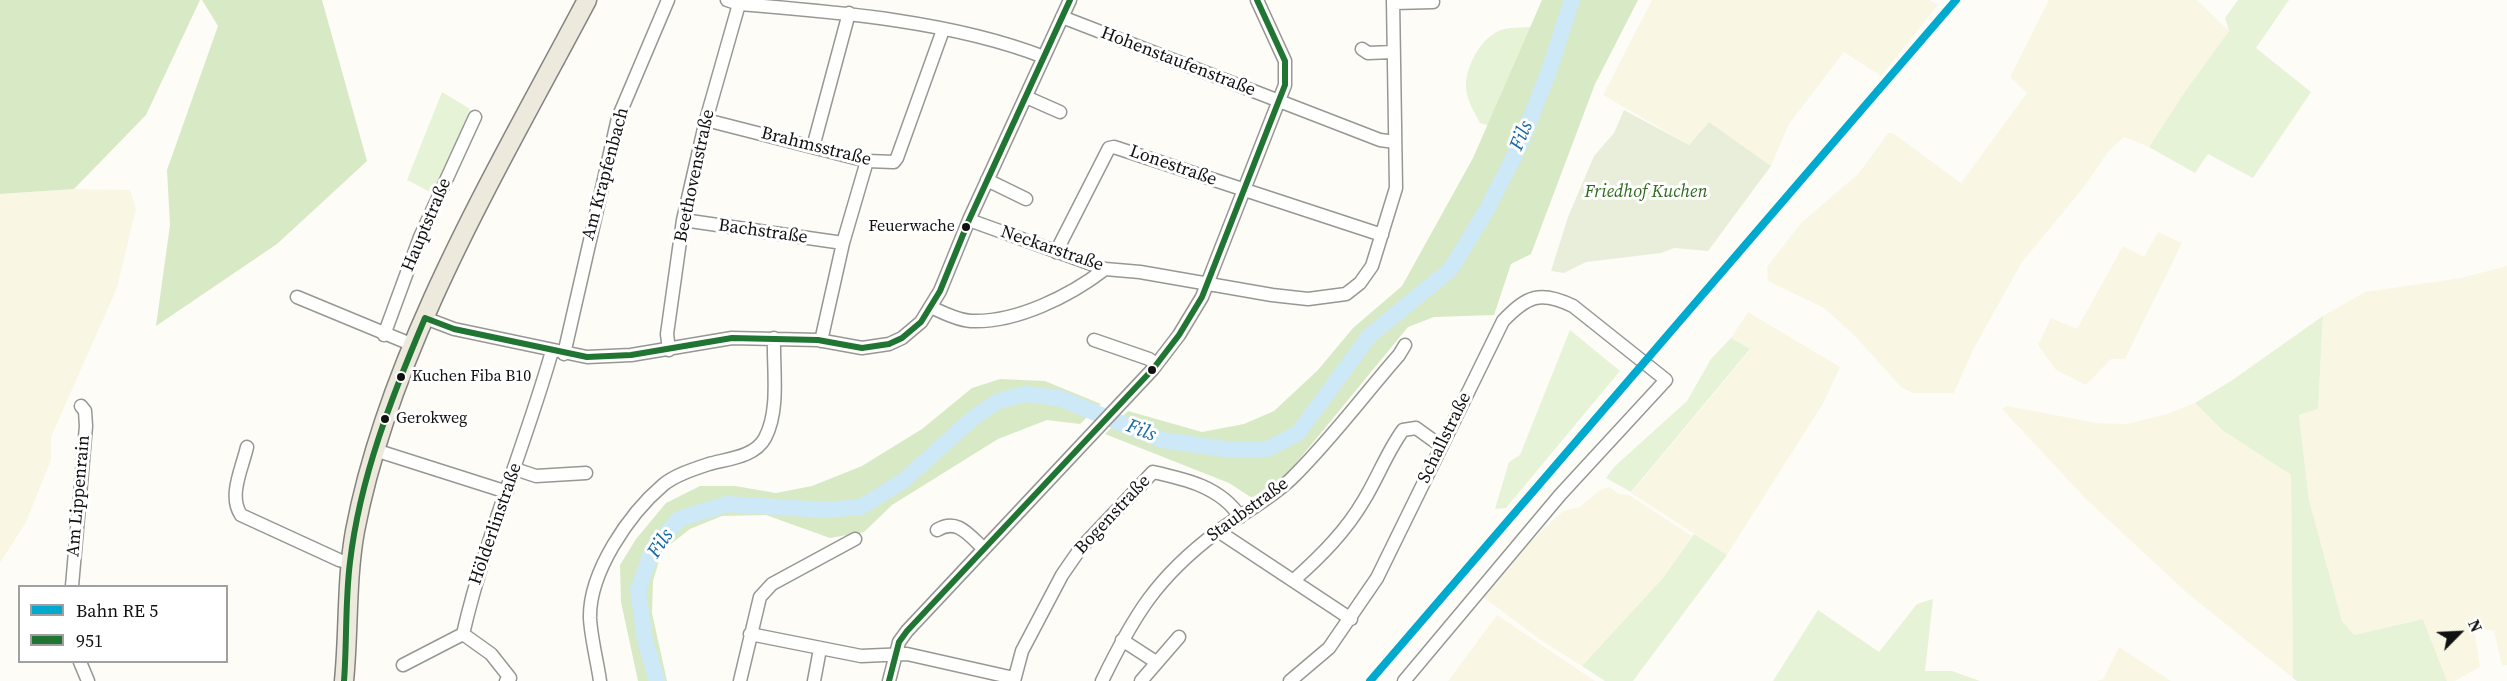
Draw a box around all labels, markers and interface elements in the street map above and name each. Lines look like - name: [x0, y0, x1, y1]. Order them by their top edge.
- street label: Hohenstaufenstraße: [1098, 23, 1258, 101]
- street label: Am Krapfenbach: [578, 105, 634, 243]
- street label: Beethovenstraße: [670, 108, 720, 244]
- water label: Fils: [1505, 118, 1539, 154]
- street label: Brahmsstraße: [759, 123, 873, 171]
- street label: Lonestraße: [1127, 141, 1219, 191]
- street label: Hauptstraße: [398, 175, 456, 275]
- park label: Friedhof Kuchen: [1584, 181, 1708, 203]
- street label: Bachstraße: [717, 215, 809, 249]
- place label: Feuerwache: [868, 217, 955, 237]
- marker: Feuerwache: [960, 221, 972, 233]
- street label: Neckarstraße: [998, 221, 1106, 277]
- unlabelled marker: [1146, 364, 1158, 376]
- place label: Kuchen Fiba B10: [412, 367, 531, 387]
- marker: Kuchen Fiba B10: [395, 371, 407, 383]
- street label: Schallstraße: [1414, 389, 1476, 487]
- place label: Gerokweg: [396, 409, 467, 429]
- marker: Gerokweg: [379, 413, 391, 425]
- water label: Fils: [1123, 414, 1159, 448]
- street label: Am Lippenrain: [63, 434, 95, 558]
- street label: Hölderlinstraße: [465, 460, 527, 588]
- street label: Bogenstraße: [1071, 471, 1155, 559]
- street label: Staubstraße: [1203, 473, 1293, 547]
- water label: Fils: [643, 525, 679, 563]
- legend: [18, 585, 228, 663]
- text: Bahn RE 5: [76, 598, 158, 623]
- north arrow: [2429, 603, 2489, 663]
- text: N: [2463, 616, 2488, 635]
- text: 951: [76, 628, 103, 653]

